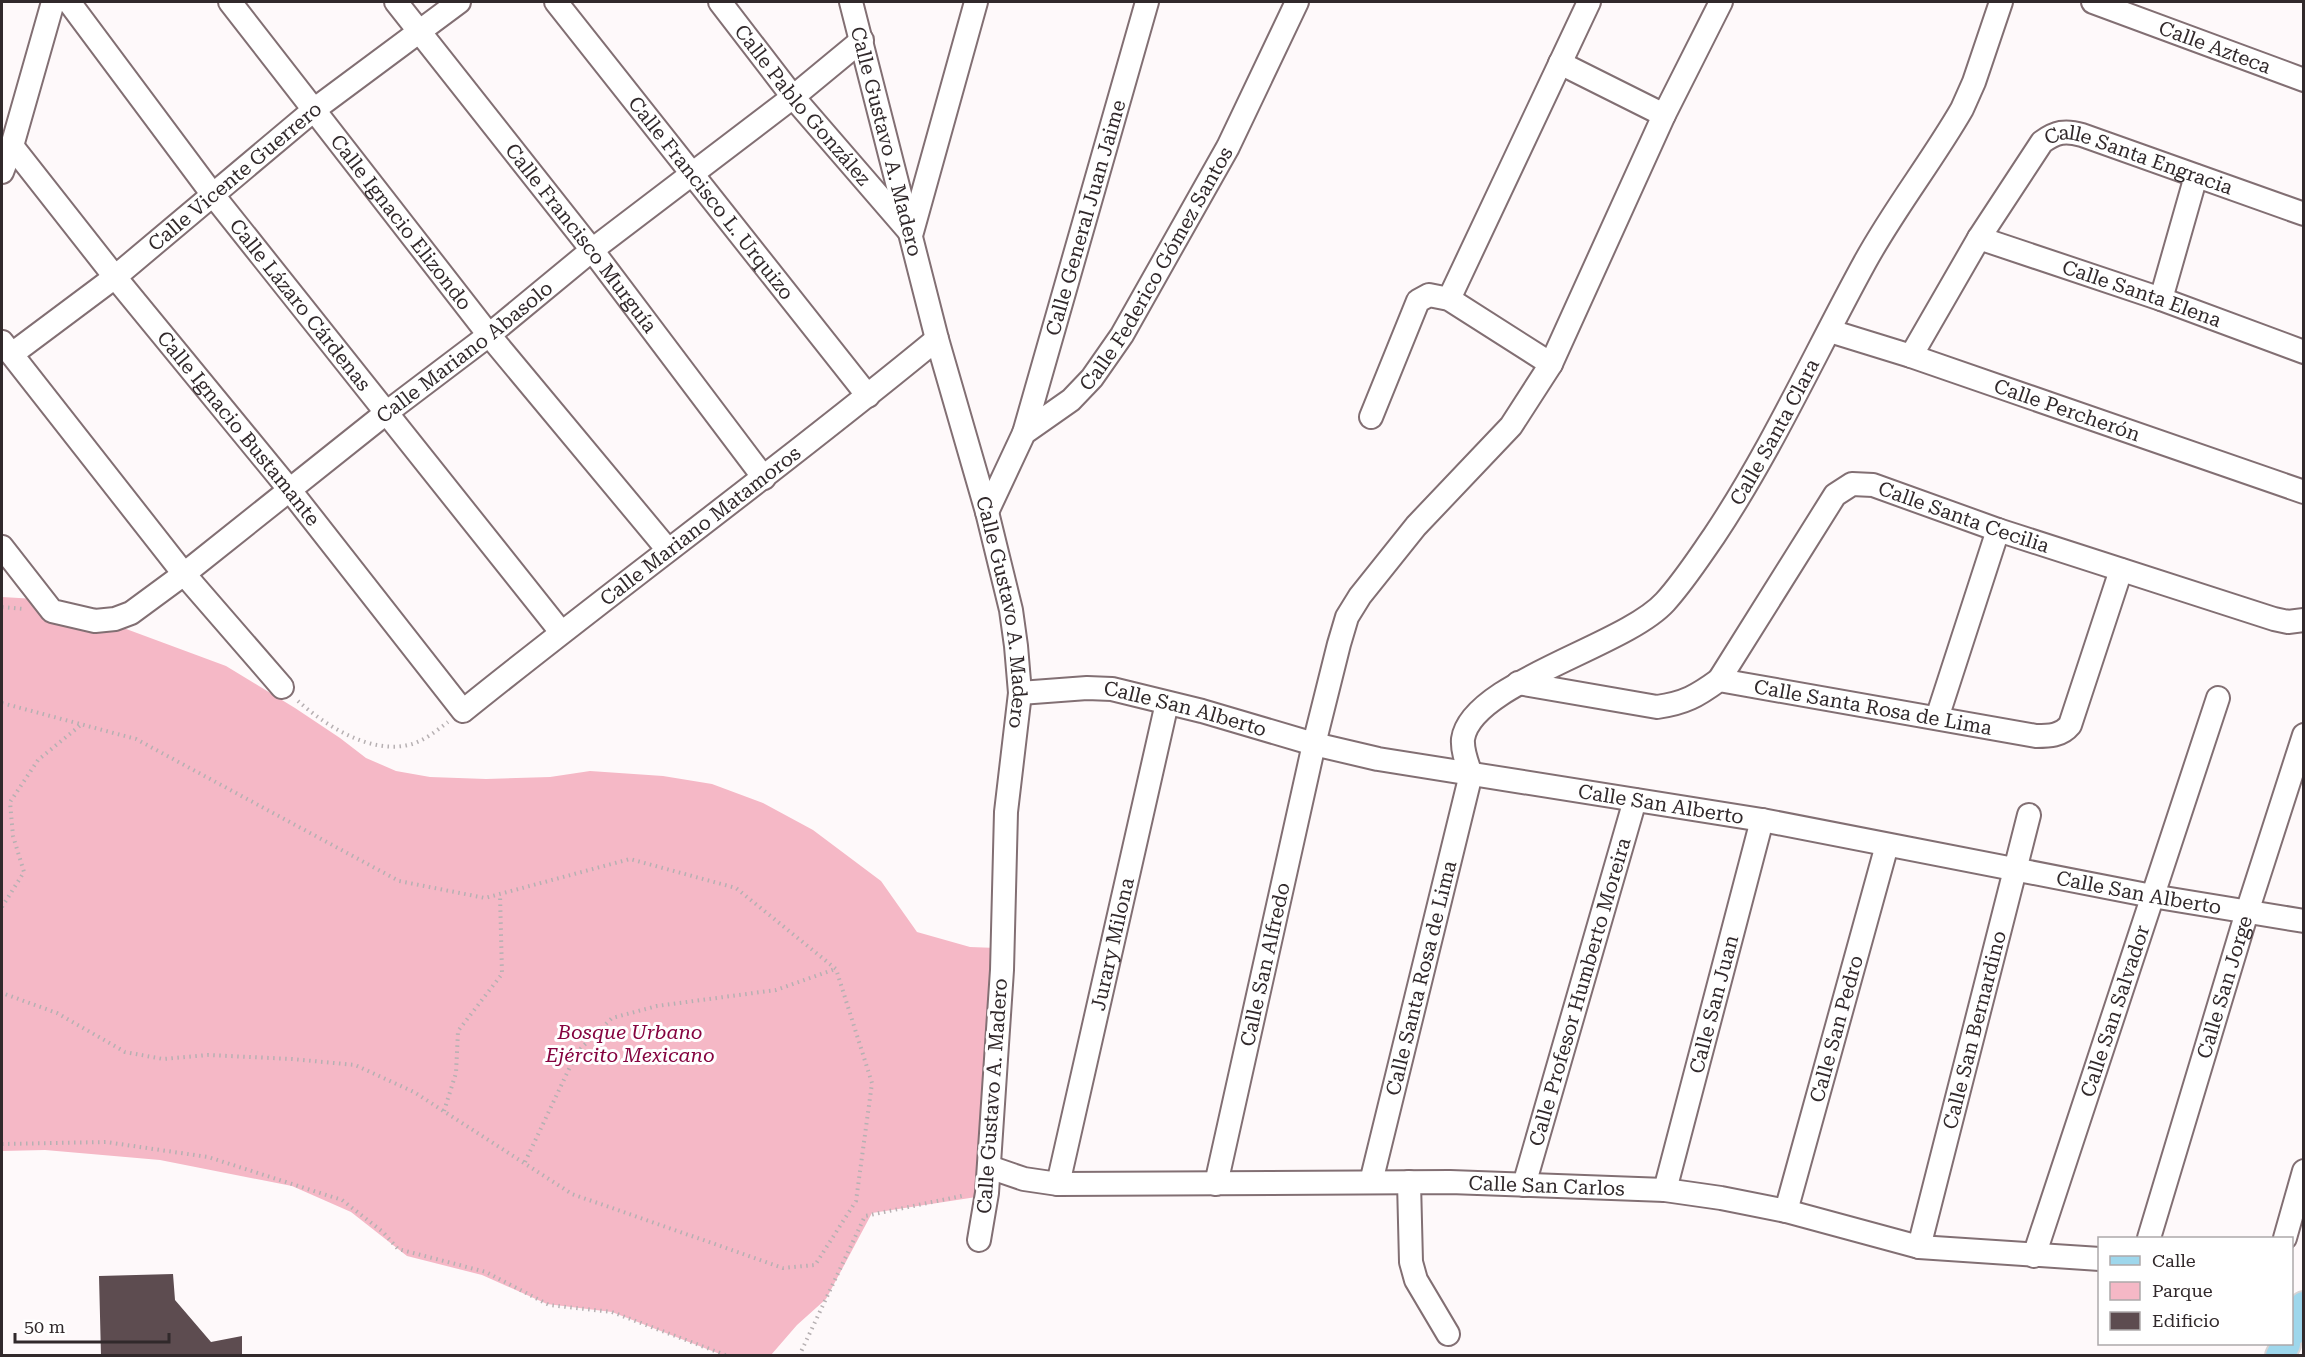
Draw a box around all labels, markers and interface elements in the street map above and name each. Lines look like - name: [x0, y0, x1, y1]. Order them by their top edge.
- street label: Calle Azteca: [2156, 15, 2274, 79]
- street label: Calle Pablo González: [730, 20, 876, 190]
- street label: Calle Gustavo A. Madero: [846, 24, 927, 259]
- street label: Calle Francisco L. Urquizo: [623, 92, 799, 304]
- street label: Calle Vicente Guerrero: [143, 97, 326, 256]
- street label: Calle General Juan Jaime: [1040, 97, 1131, 338]
- street label: Calle Santa Engracia: [2040, 120, 2236, 200]
- street label: Calle Ignacio Elizondo: [325, 130, 477, 315]
- street label: Calle Francisco Murguía: [500, 138, 662, 338]
- street label: Calle Federico Gómez Santos: [1074, 142, 1238, 396]
- street label: Calle Lázaro Cárdenas: [225, 214, 376, 395]
- street label: Calle Santa Elena: [2059, 255, 2225, 332]
- street label: Calle Mariano Abasolo: [371, 276, 557, 428]
- street label: Calle Ignacio Bustamante: [152, 326, 325, 531]
- street label: Calle Santa Clara: [1725, 355, 1824, 510]
- street label: Calle Percherón: [1991, 374, 2144, 446]
- street label: Calle Mariano Matamoros: [595, 441, 805, 611]
- street label: Calle Santa Cecilia: [1875, 476, 2053, 558]
- street label: Calle Gustavo A. Madero: [971, 493, 1032, 730]
- street label: Calle Santa Rosa de Lima: [1752, 674, 1994, 740]
- street label: Calle San Alberto: [1104, 677, 1270, 741]
- street label: Calle San Alberto: [1577, 779, 1746, 829]
- street label: Calle Profesor Humberto Moreira: [1524, 835, 1636, 1149]
- street label: Calle Santa Rosa de Lima: [1381, 858, 1461, 1098]
- street label: Calle San Alberto: [2054, 866, 2223, 919]
- street label: Jurary Milona: [1086, 875, 1139, 1013]
- street label: Calle San Alfredo: [1235, 880, 1295, 1049]
- street label: Calle San Jorge: [2192, 913, 2257, 1061]
- street label: Calle San Salvador: [2075, 922, 2154, 1100]
- street label: Calle San Bernardino: [1937, 928, 2011, 1132]
- street label: Calle San Juan: [1684, 932, 1743, 1076]
- street label: Calle San Pedro: [1805, 953, 1868, 1105]
- street label: Calle Gustavo A. Madero: [972, 977, 1012, 1215]
- park label: Bosque Urbano Ejército Mexicano: [544, 1020, 715, 1067]
- street label: Calle San Carlos: [1468, 1171, 1625, 1200]
- legend: [2098, 1237, 2293, 1345]
- text: Calle: [2152, 1250, 2196, 1271]
- text: Parque: [2152, 1280, 2213, 1301]
- scale bar: [15, 1306, 170, 1344]
- text: Edificio: [2152, 1310, 2220, 1331]
- text: 50 m: [24, 1316, 65, 1337]

